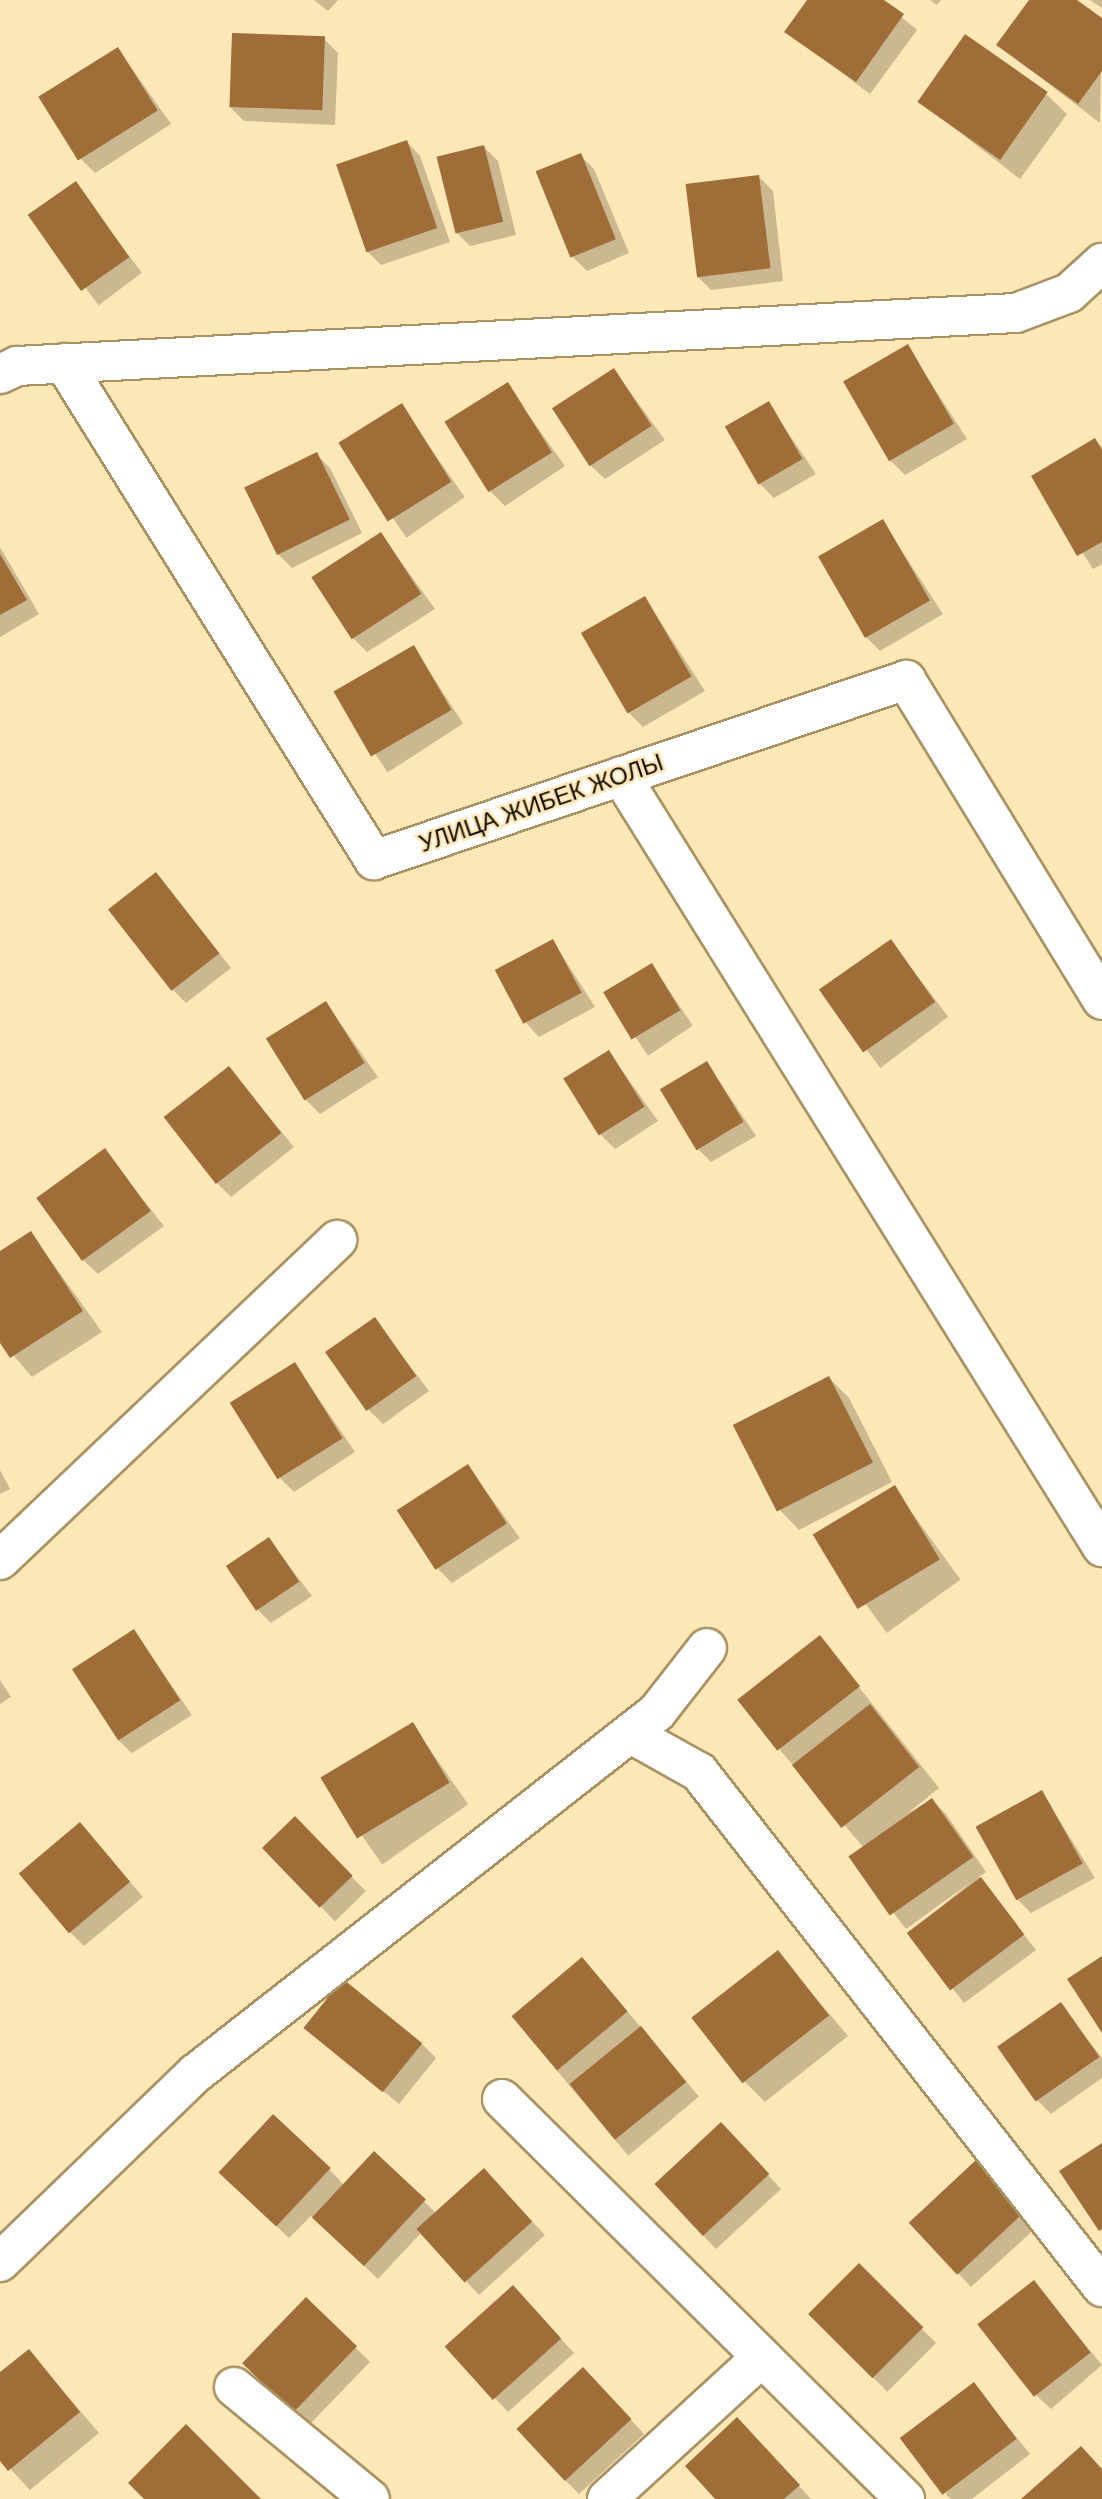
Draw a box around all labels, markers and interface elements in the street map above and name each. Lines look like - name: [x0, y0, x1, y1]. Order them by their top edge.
- street label: УЛИЦА ЖИБЕК ЖОЛЫ: [415, 748, 667, 858]

